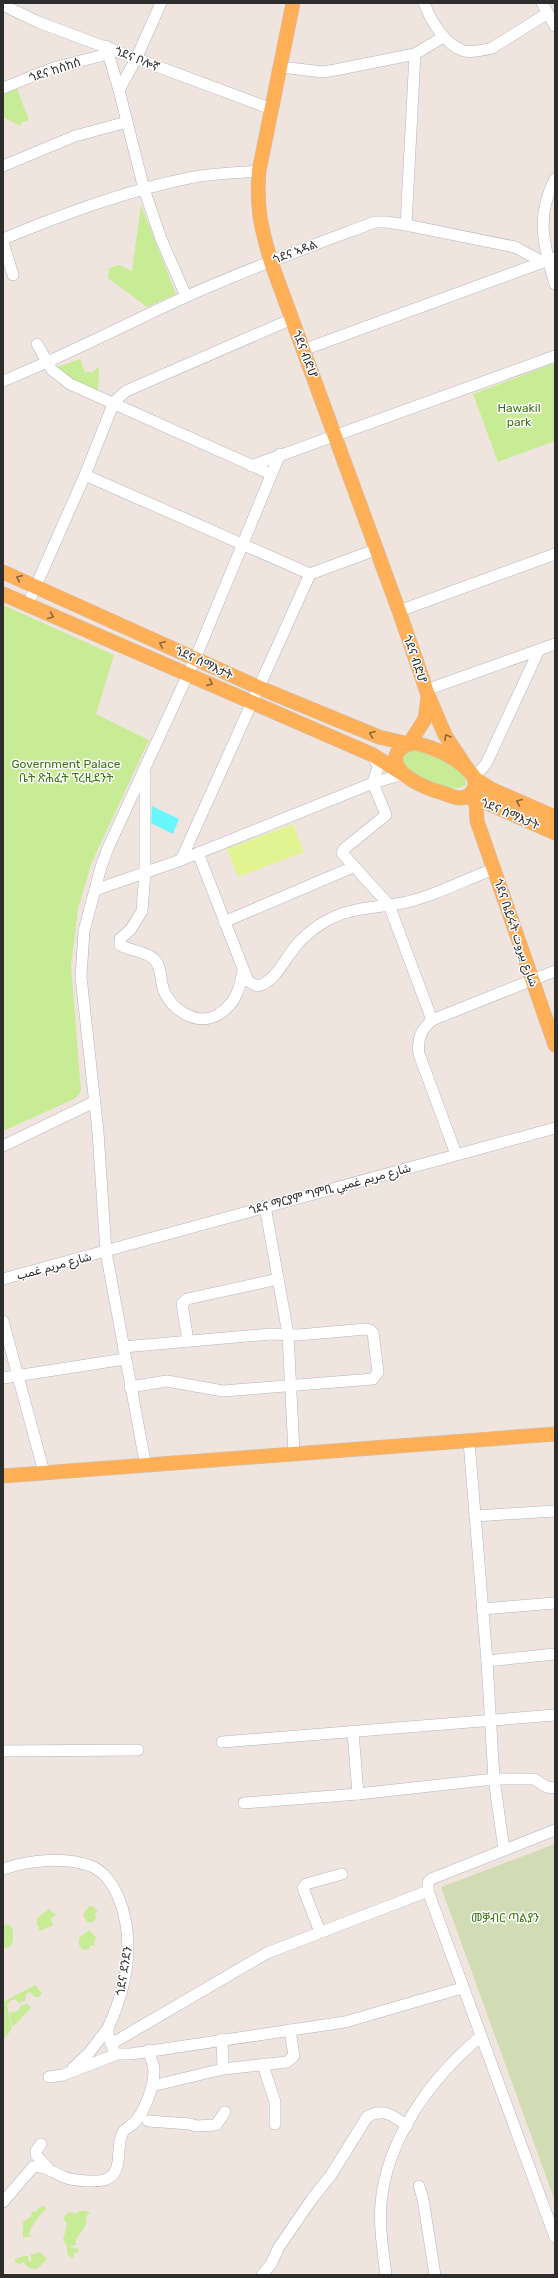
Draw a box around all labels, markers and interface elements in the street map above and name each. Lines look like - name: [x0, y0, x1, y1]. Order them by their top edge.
- street label: ጎደና ቦሎኛ: [113, 44, 162, 74]
- street label: ጎደና ከስከሰ: [27, 55, 83, 85]
- street label: ጎደና ኣዳል: [271, 237, 319, 267]
- street label: ጎደና ብድሆ: [290, 328, 321, 380]
- park label: Hawakil park: [497, 401, 541, 429]
- one-way arrow: [15, 575, 22, 583]
- one-way arrow: [47, 611, 55, 619]
- street label: ጎደና ብድሆ: [400, 633, 430, 686]
- one-way arrow: [159, 641, 167, 649]
- street label: ጎደና ሰማእታት: [173, 643, 236, 683]
- one-way arrow: [205, 678, 213, 686]
- one-way arrow: [368, 731, 376, 739]
- one-way arrow: [445, 734, 452, 741]
- park label: Government Palace ቤት ጽሕፈት ፕረዚደንት: [11, 757, 121, 785]
- street label: ጎደና ሰማእታት: [479, 795, 542, 833]
- one-way arrow: [516, 799, 524, 807]
- street label: ጎደና ቤይሩት شارع بيروت: [489, 877, 541, 990]
- street label: ጎደና ማርያም ግምቢ شارع مريم غمبي: [247, 1161, 413, 1219]
- street label: شارع مريم غمب: [15, 1249, 94, 1285]
- park label: መቓብር ጣልያን: [471, 1911, 539, 1925]
- street label: ጎደና ደንደን: [113, 1945, 135, 1996]

